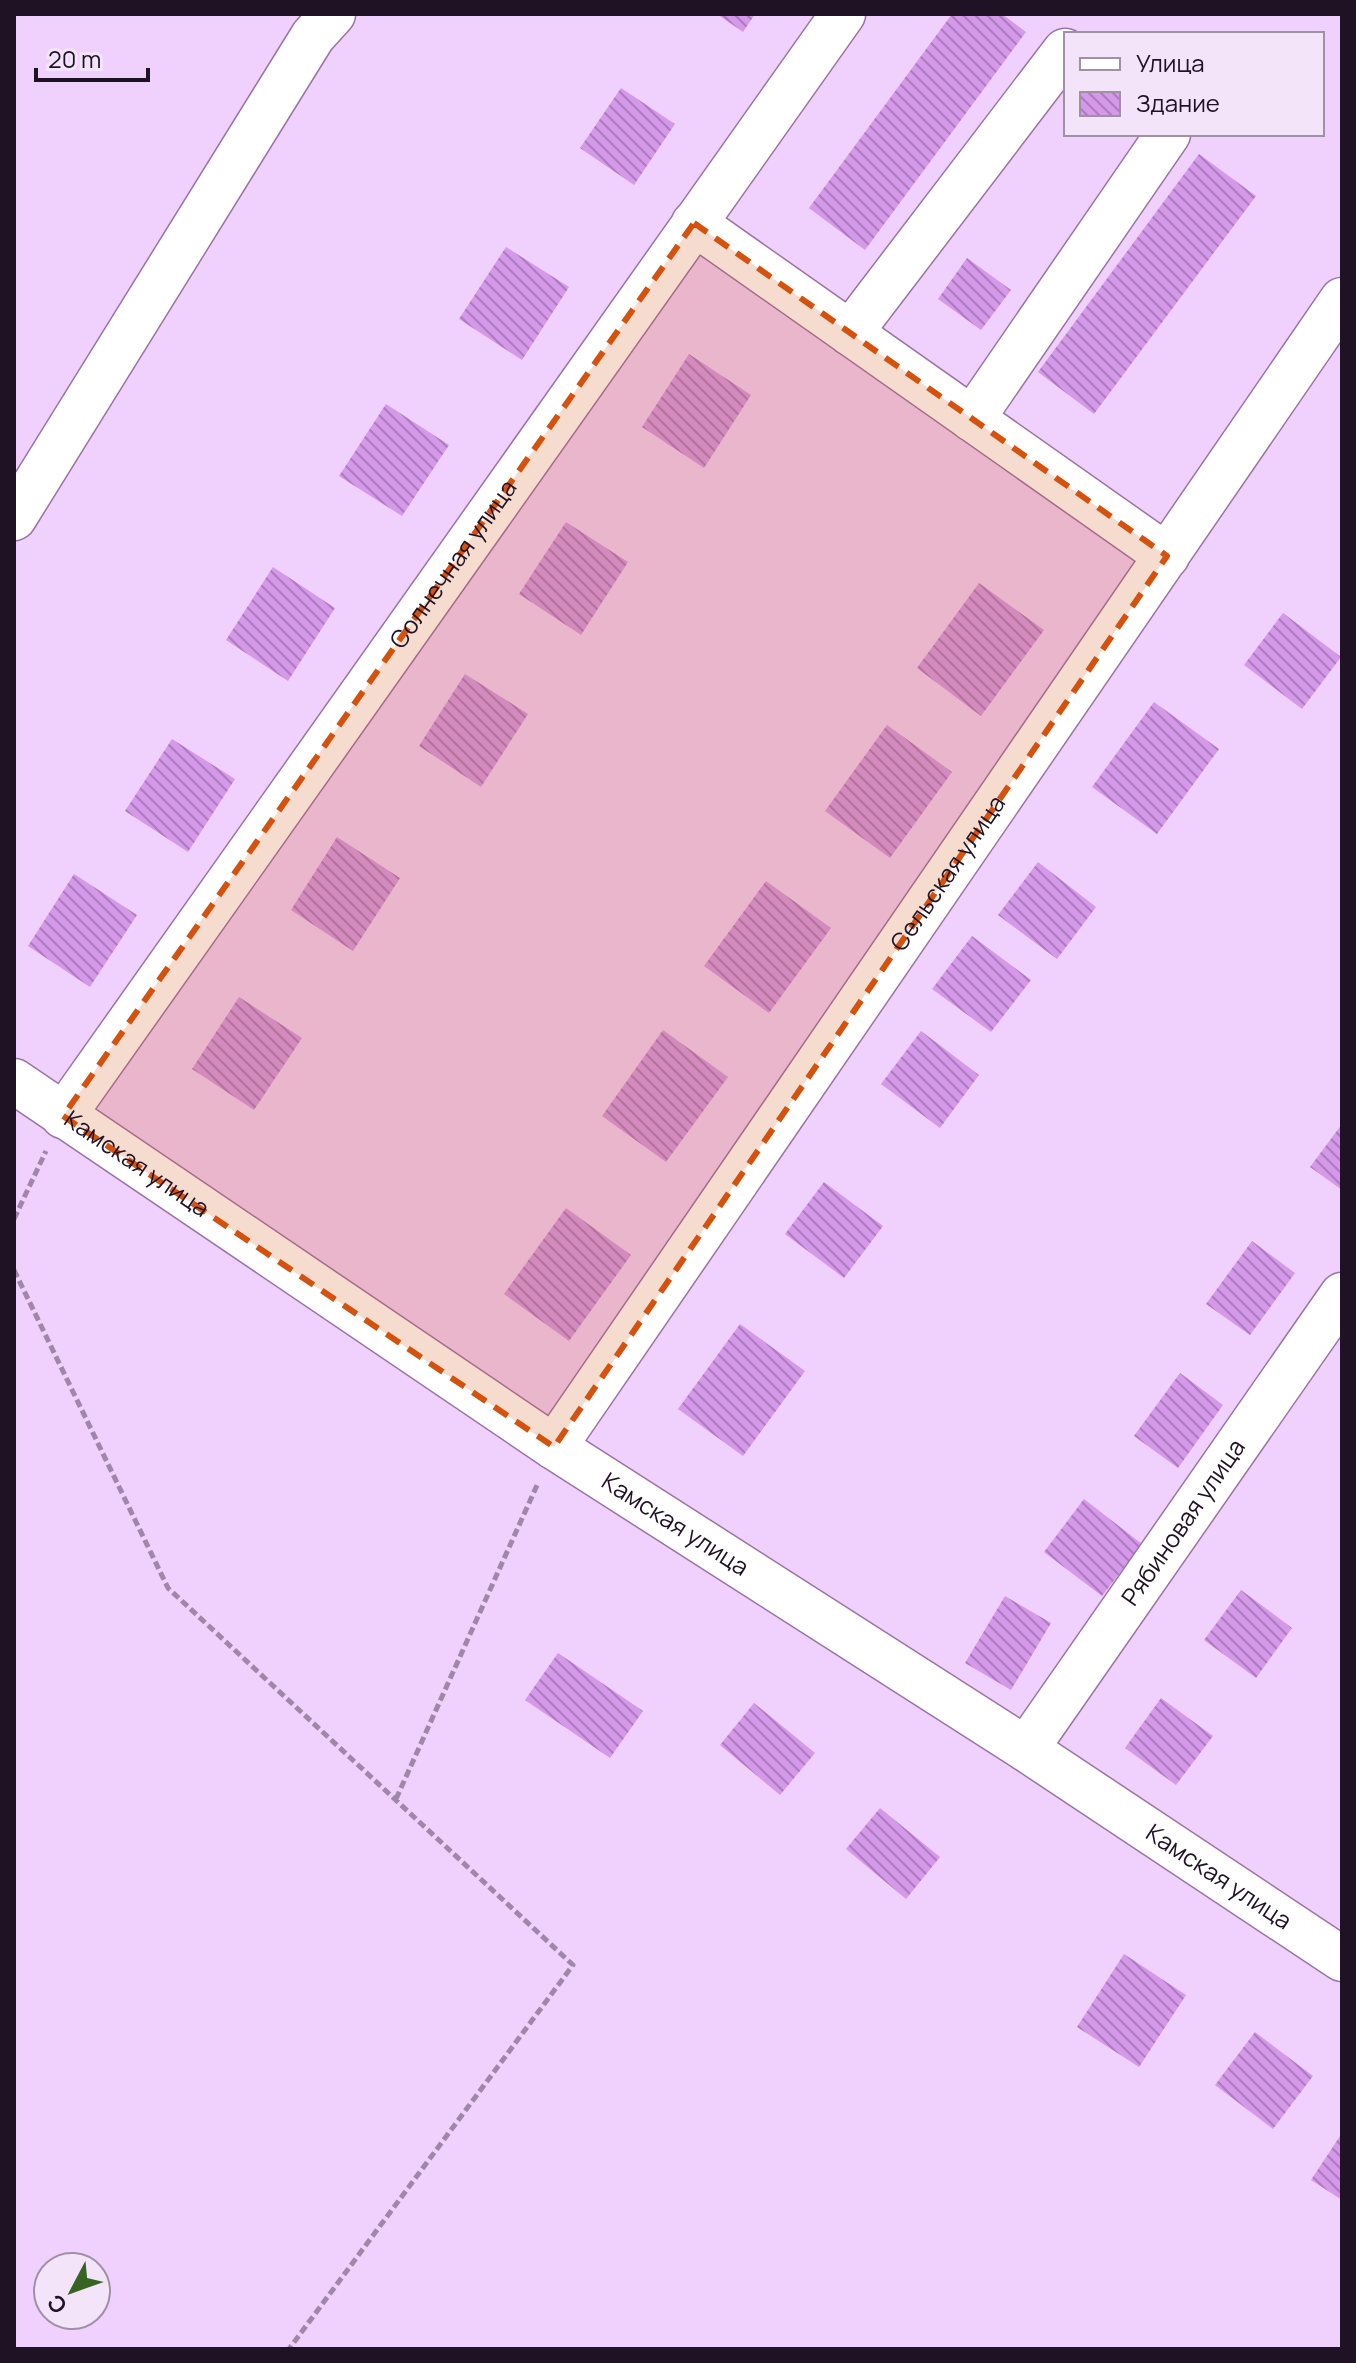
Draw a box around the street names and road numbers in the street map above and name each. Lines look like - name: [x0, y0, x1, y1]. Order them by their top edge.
- street label: Солнечная улица: [381, 472, 524, 654]
- street label: Сельская улица: [882, 788, 1012, 957]
- street label: Камская улица: [58, 1102, 216, 1224]
- street label: Рябиновая улица: [1113, 1432, 1252, 1611]
- street label: Камская улица: [596, 1464, 756, 1583]
- street label: Камская улица: [1140, 1815, 1299, 1936]

